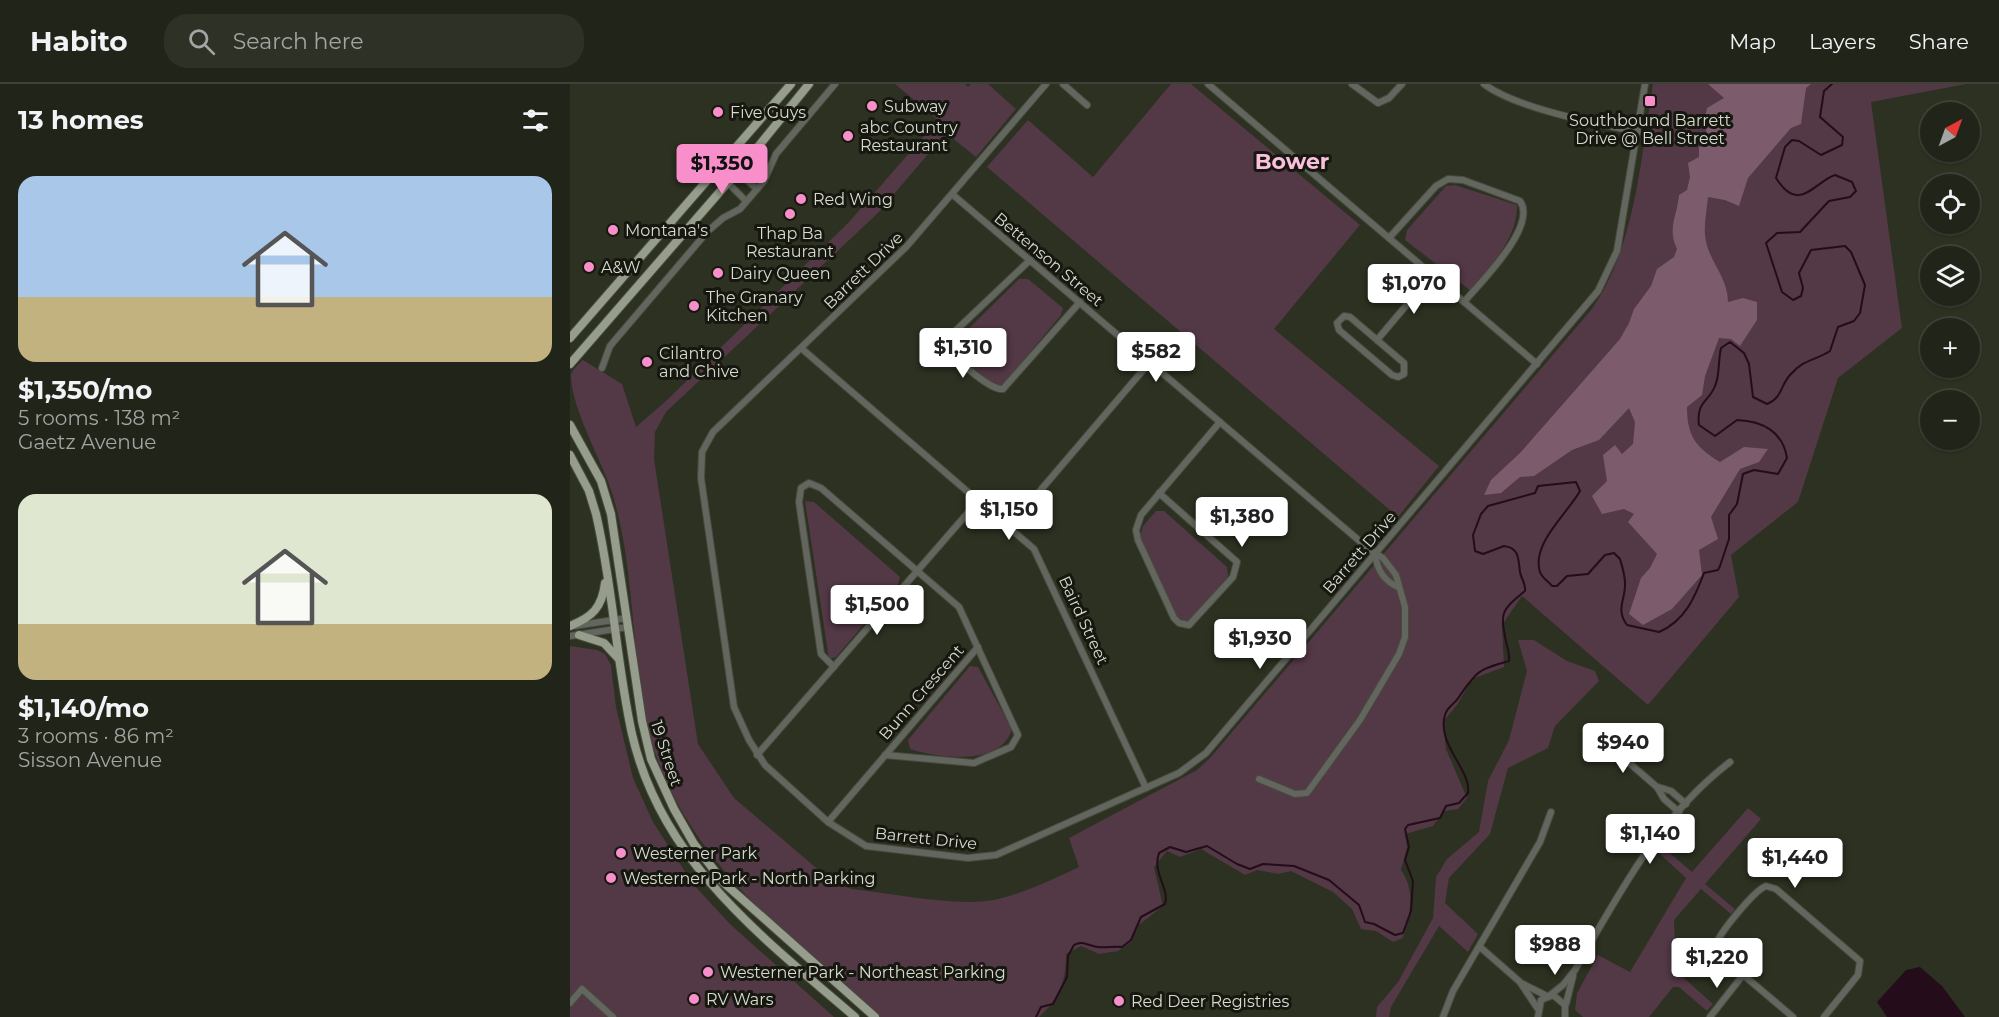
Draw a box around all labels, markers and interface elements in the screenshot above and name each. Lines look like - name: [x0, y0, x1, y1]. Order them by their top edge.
- search box: [164, 14, 584, 68]
- text: Habito: [30, 24, 128, 58]
- icon: search: [185, 25, 218, 58]
- text: Search here: [233, 28, 364, 55]
- text: Map: [1729, 29, 1776, 54]
- text: Layers: [1809, 29, 1876, 54]
- text: Share: [1909, 29, 1969, 54]
- marker: Southbound Barrett Drive @ Bell Street: [1643, 94, 1657, 108]
- place label: Subway: [884, 97, 947, 116]
- marker: Subway: [865, 99, 879, 113]
- north arrow: [1920, 102, 1980, 162]
- map controls: [1920, 102, 1980, 450]
- place label: Five Guys: [730, 103, 806, 122]
- text: 13 homes: [18, 104, 144, 136]
- icon: filters: [519, 104, 552, 137]
- marker: Five Guys: [711, 105, 725, 119]
- place label: Southbound Barrett Drive @ Bell Street: [1569, 111, 1731, 148]
- place label: abc Country Restaurant: [860, 118, 958, 155]
- marker: abc Country Restaurant: [841, 129, 855, 143]
- pin: $1,350: [673, 144, 771, 195]
- district label: Bower: [1255, 148, 1329, 175]
- text: $1,350: [691, 151, 753, 175]
- button: locate: [1920, 174, 1980, 234]
- place label: Red Wing: [813, 190, 893, 209]
- marker: Red Wing: [794, 192, 808, 206]
- marker: Thap Ba Restaurant: [783, 207, 797, 221]
- street label: Bettenson Street: [991, 208, 1107, 311]
- icon: home: [231, 215, 339, 323]
- place label: Montana's: [625, 221, 708, 240]
- marker: Montana's: [606, 223, 620, 237]
- place label: Thap Ba Restaurant: [746, 224, 834, 261]
- street label: Barrett Drive: [820, 228, 907, 313]
- button: layers: [1920, 246, 1980, 306]
- place label: A&W: [601, 258, 641, 277]
- marker: A&W: [582, 260, 596, 274]
- place label: Dairy Queen: [730, 264, 830, 283]
- pin: $1,070: [1365, 264, 1463, 315]
- marker: Dairy Queen: [711, 266, 725, 280]
- text: $1,070: [1382, 271, 1446, 295]
- place label: The Granary Kitchen: [706, 288, 803, 325]
- marker: The Granary Kitchen: [687, 299, 701, 313]
- button: +: [1920, 318, 1980, 378]
- pin: $1,310: [914, 328, 1012, 379]
- pin: $582: [1120, 332, 1192, 383]
- text: $1,310: [933, 335, 993, 359]
- text: $582: [1131, 339, 1181, 363]
- place label: Cilantro and Chive: [659, 344, 739, 381]
- marker: Cilantro and Chive: [640, 355, 654, 369]
- text: $1,350/mo: [18, 374, 152, 406]
- button: −: [1920, 390, 1980, 450]
- text: 5 rooms · 138 m²: [18, 406, 180, 430]
- text: Gaetz Avenue: [18, 430, 156, 454]
- pin: $1,150: [960, 490, 1058, 541]
- text: $1,150: [980, 497, 1038, 521]
- pin: $1,380: [1193, 497, 1291, 548]
- text: $1,380: [1210, 504, 1274, 528]
- street label: Barrett Drive: [1319, 507, 1400, 597]
- icon: home: [231, 533, 339, 641]
- street label: Baird Street: [1055, 573, 1113, 668]
- pin: $1,500: [828, 585, 926, 636]
- text: $1,500: [845, 592, 909, 616]
- pin: $1,930: [1211, 619, 1309, 670]
- text: $1,930: [1228, 626, 1292, 650]
- street label: Bunn Crescent: [875, 641, 968, 744]
- text: $1,140/mo: [18, 692, 149, 724]
- street label: 19 Street: [647, 718, 686, 789]
- pin: $940: [1587, 723, 1659, 774]
- text: 3 rooms · 86 m²: [18, 724, 174, 748]
- text: $940: [1597, 730, 1649, 754]
- text: Sisson Avenue: [18, 748, 162, 772]
- pin: $1,140: [1601, 814, 1699, 865]
- text: $1,140: [1620, 821, 1680, 845]
- street label: Barrett Drive: [874, 824, 978, 853]
- pin: $1,440: [1746, 838, 1844, 889]
- place label: Westerner Park: [633, 844, 758, 863]
- text: $1,440: [1762, 845, 1828, 869]
- marker: Westerner Park: [614, 846, 628, 860]
- place label: Westerner Park - North Parking: [623, 869, 875, 888]
- marker: Westerner Park - North Parking: [604, 871, 618, 885]
- pin: $988: [1519, 925, 1591, 976]
- text: $988: [1529, 932, 1581, 956]
- pin: $1,220: [1668, 938, 1766, 989]
- text: $1,220: [1685, 945, 1749, 969]
- place label: Westerner Park - Northeast Parking: [720, 963, 1006, 982]
- marker: Westerner Park - Northeast Parking: [701, 965, 715, 979]
- place label: RV Wars: [706, 990, 774, 1009]
- marker: RV Wars: [687, 992, 701, 1006]
- place label: Red Deer Registries: [1131, 992, 1289, 1011]
- marker: Red Deer Registries: [1112, 994, 1126, 1008]

